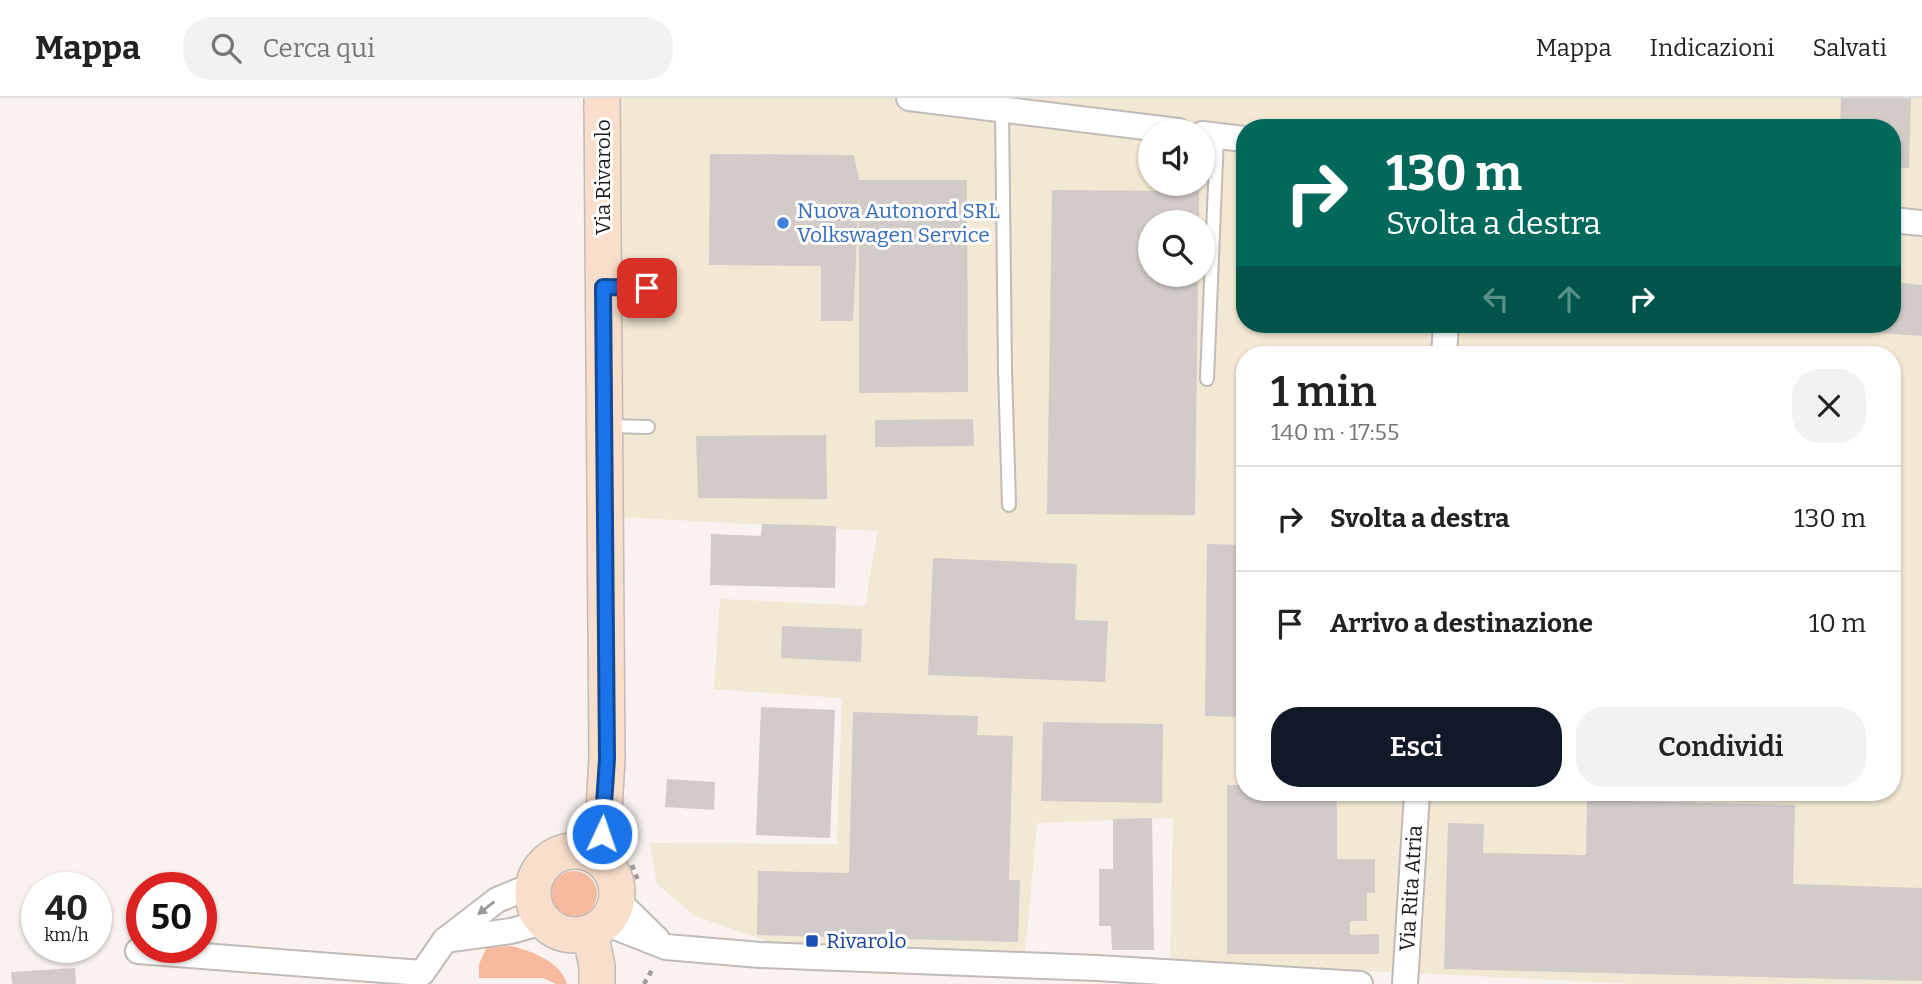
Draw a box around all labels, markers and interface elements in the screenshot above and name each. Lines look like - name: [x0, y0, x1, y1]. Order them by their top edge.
- search box: [183, 17, 673, 80]
- text: Mappa: [35, 28, 141, 68]
- icon: search: [207, 29, 245, 67]
- text: Cerca qui: [263, 33, 375, 64]
- text: Mappa: [1536, 34, 1612, 62]
- text: Indicazioni: [1650, 34, 1774, 62]
- text: Salvati: [1812, 34, 1887, 62]
- street label: Via Rivarolo: [590, 119, 616, 235]
- map controls: [1138, 119, 1215, 287]
- button: sound: [1138, 119, 1215, 196]
- text: 130 m: [1386, 144, 1522, 203]
- icon: right: [1271, 147, 1362, 238]
- place label: Nuova Autonord SRL Volkswagen Service: [797, 198, 1000, 248]
- text: Svolta a destra: [1386, 204, 1601, 242]
- button: search: [1138, 210, 1215, 287]
- marker: Nuova Autonord SRL Volkswagen Service: [775, 215, 791, 231]
- pin: [617, 258, 677, 318]
- icon: arrive: [628, 269, 666, 307]
- icon: left: [1477, 280, 1515, 318]
- icon: ahead: [1550, 280, 1588, 318]
- icon: right: [1623, 280, 1661, 318]
- text: 1 min: [1271, 367, 1377, 417]
- button: close: [1792, 369, 1866, 443]
- text: 140 m · 17:55: [1271, 418, 1399, 446]
- icon: right: [1271, 500, 1309, 538]
- text: Svolta a destra: [1330, 503, 1509, 534]
- text: 130 m: [1794, 503, 1866, 534]
- icon: arrive: [1271, 605, 1309, 643]
- text: Arrivo a destinazione: [1330, 608, 1593, 639]
- text: 10 m: [1809, 608, 1866, 639]
- button: Esci: [1271, 707, 1562, 787]
- button: Condividi: [1576, 707, 1866, 787]
- position arrow: [565, 797, 639, 871]
- street label: Via Rita Atria: [1394, 824, 1428, 952]
- speed limit sign: 50: [126, 872, 217, 963]
- text: 40: [45, 887, 88, 929]
- one-way arrow: [477, 901, 495, 915]
- text: km/h: [44, 924, 89, 946]
- place label: Rivarolo: [826, 928, 907, 954]
- marker: Rivarolo: [804, 933, 820, 949]

